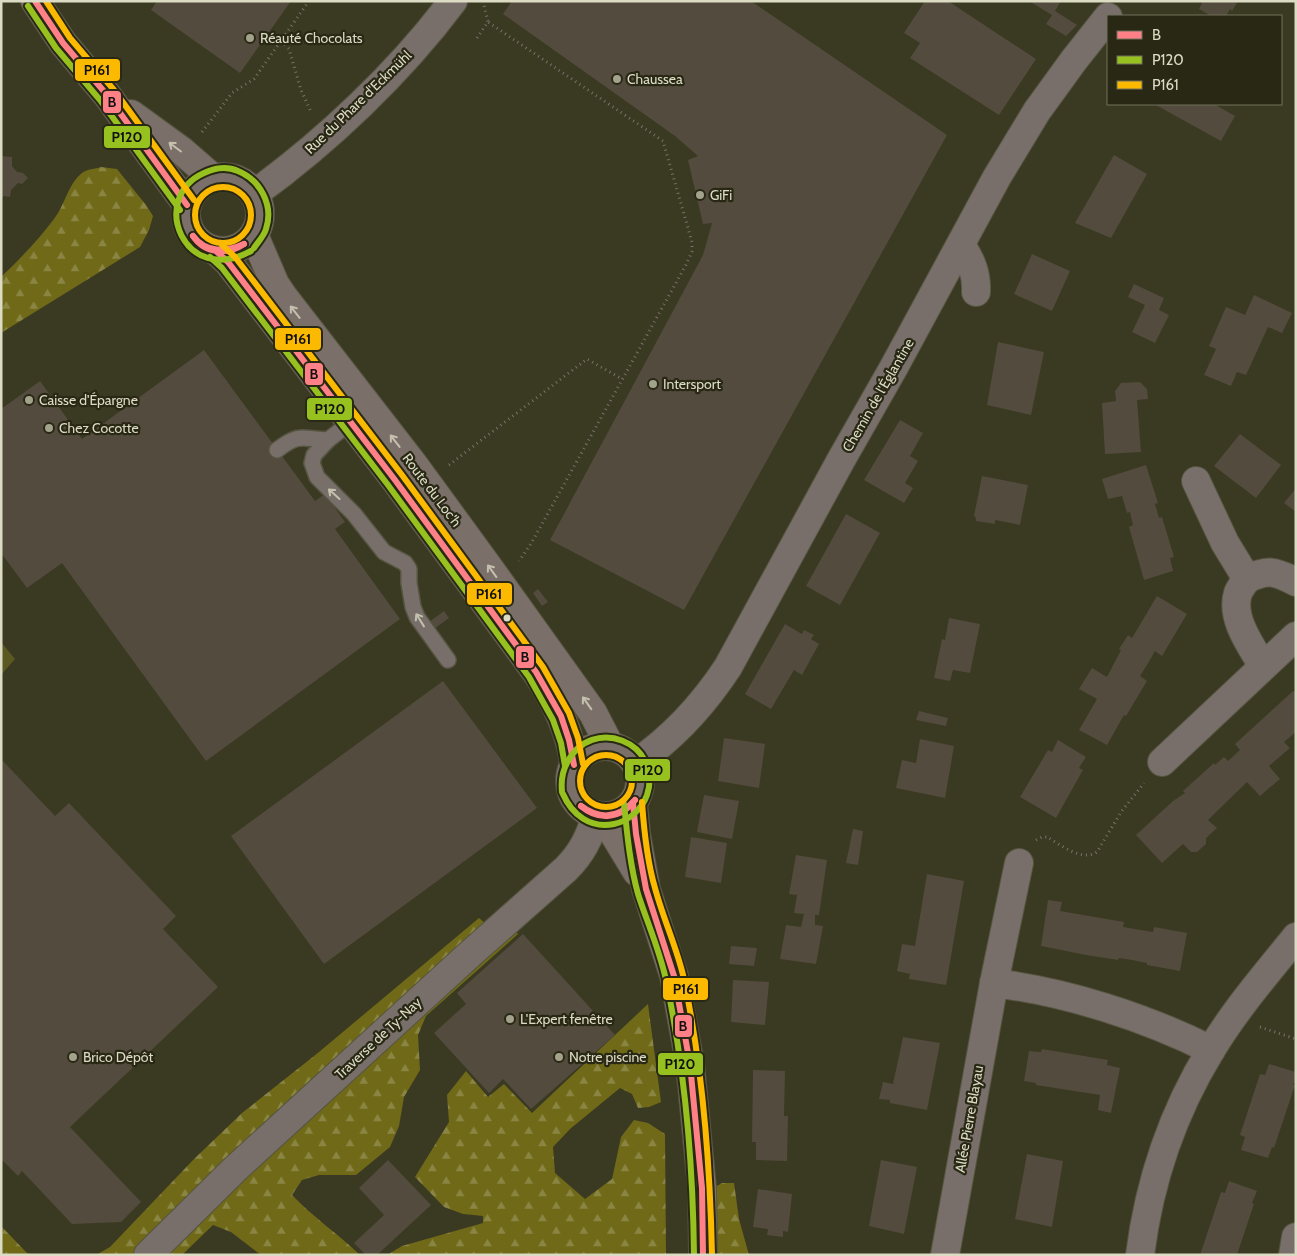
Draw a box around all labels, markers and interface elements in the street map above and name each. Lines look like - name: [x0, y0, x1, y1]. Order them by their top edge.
- legend: [1107, 15, 1282, 105]
- text: B: [1152, 26, 1161, 44]
- place label: Réauté Chocolats: [260, 29, 363, 47]
- marker: Réauté Chocolats: [244, 32, 256, 44]
- street label: Rue du Phare d'Eckmühl: [301, 46, 416, 158]
- text: P120: [1152, 51, 1184, 69]
- line badge: P161: [74, 58, 121, 82]
- text: P161: [84, 61, 110, 79]
- place label: Chaussea: [627, 70, 683, 88]
- marker: Chaussea: [611, 73, 623, 85]
- text: P161: [1152, 76, 1179, 94]
- line badge: B: [102, 90, 122, 114]
- text: B: [108, 93, 117, 111]
- line badge: P120: [103, 125, 151, 149]
- text: P120: [112, 128, 143, 146]
- one-way arrow: [168, 142, 182, 152]
- place label: GiFi: [710, 186, 732, 204]
- marker: GiFi: [694, 189, 706, 201]
- one-way arrow: [290, 305, 300, 319]
- line badge: P161: [274, 327, 322, 351]
- text: P161: [285, 330, 311, 348]
- street label: Chemin de l'Églantine: [838, 335, 918, 455]
- line badge: B: [304, 362, 324, 386]
- text: B: [310, 365, 319, 383]
- place label: Intersport: [663, 375, 721, 393]
- marker: Intersport: [647, 378, 659, 390]
- place label: Caisse d'Épargne: [39, 391, 138, 409]
- marker: Caisse d'Épargne: [23, 394, 35, 406]
- line badge: P120: [306, 397, 353, 421]
- text: P120: [315, 400, 346, 418]
- place label: Chez Cocotte: [59, 419, 139, 437]
- marker: Chez Cocotte: [43, 422, 55, 434]
- one-way arrow: [389, 434, 400, 447]
- street label: Route du Loc'h: [399, 450, 465, 530]
- one-way arrow: [327, 488, 340, 499]
- one-way arrow: [487, 564, 497, 578]
- line badge: P161: [466, 582, 513, 606]
- text: P161: [476, 585, 502, 603]
- unlabelled marker: [502, 613, 512, 623]
- one-way arrow: [414, 614, 424, 628]
- line badge: B: [515, 645, 535, 669]
- text: B: [521, 648, 530, 666]
- one-way arrow: [582, 696, 592, 710]
- line badge: P120: [624, 758, 671, 782]
- text: P120: [633, 761, 664, 779]
- line badge: P161: [662, 977, 709, 1001]
- text: P161: [673, 980, 699, 998]
- street label: Traverse de Ty-Nay: [331, 993, 425, 1083]
- place label: L'Expert fenêtre: [520, 1010, 613, 1028]
- marker: L'Expert fenêtre: [504, 1013, 516, 1025]
- line badge: B: [674, 1014, 693, 1038]
- text: B: [679, 1017, 688, 1035]
- place label: Brico Dépôt: [83, 1048, 153, 1066]
- place label: Notre piscine: [569, 1048, 646, 1066]
- marker: Brico Dépôt: [67, 1051, 79, 1063]
- marker: Notre piscine: [553, 1051, 565, 1063]
- line badge: P120: [657, 1052, 704, 1076]
- text: P120: [665, 1055, 696, 1073]
- street label: Allée Pierre Blayau: [951, 1064, 987, 1174]

